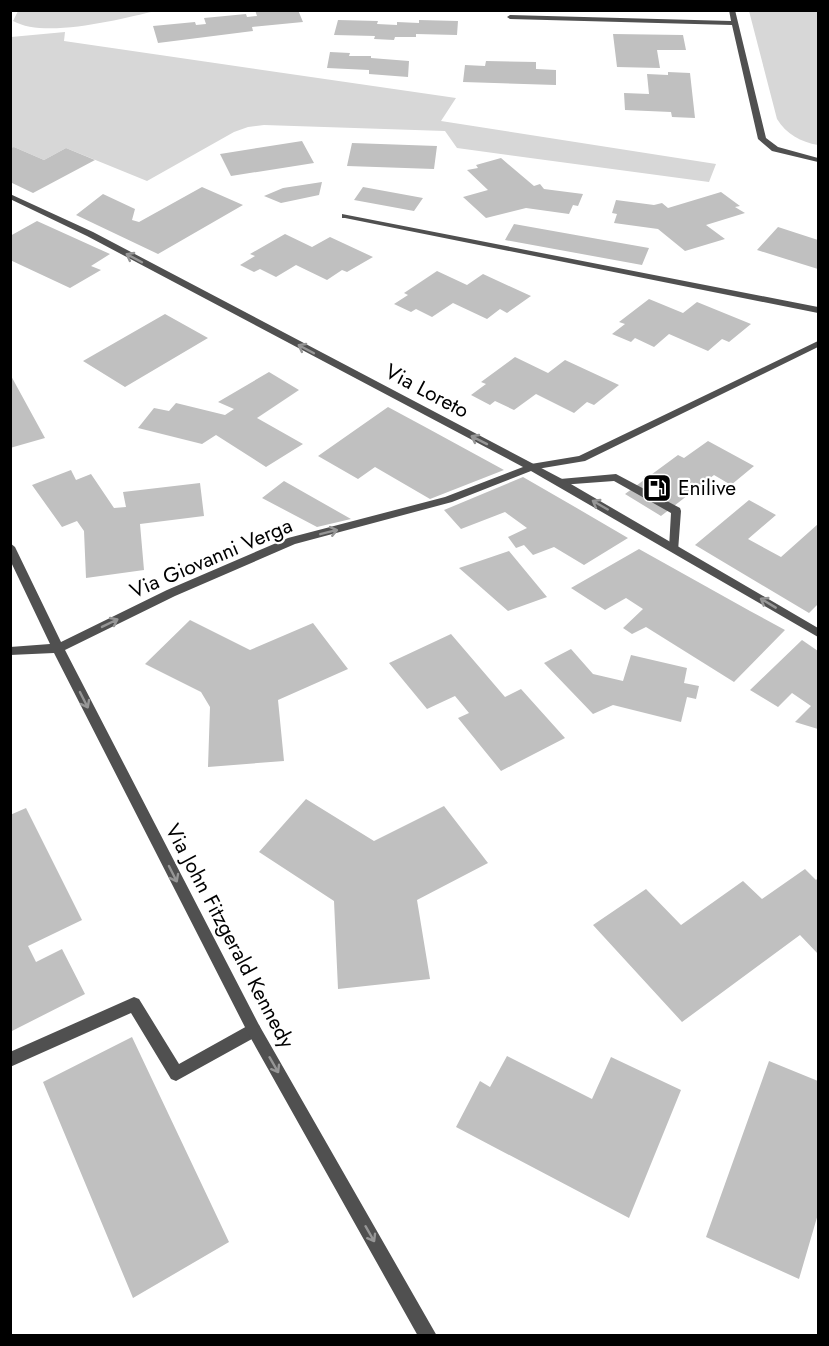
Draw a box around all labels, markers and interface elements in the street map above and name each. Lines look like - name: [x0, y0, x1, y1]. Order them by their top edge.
- one-way arrow: [126, 252, 143, 264]
- one-way arrow: [298, 343, 316, 354]
- street label: Via Loreto: [380, 356, 474, 426]
- one-way arrow: [471, 434, 488, 446]
- fuel station icon: Enilive: [641, 472, 673, 504]
- place label: Enilive: [678, 473, 736, 503]
- one-way arrow: [592, 499, 609, 511]
- street label: Via Giovanni Verga: [125, 510, 297, 606]
- one-way arrow: [319, 526, 338, 537]
- one-way arrow: [760, 597, 777, 609]
- one-way arrow: [101, 616, 119, 628]
- one-way arrow: [79, 691, 90, 709]
- street label: Via John Fitzgerald Kennedy: [158, 818, 302, 1054]
- one-way arrow: [168, 864, 180, 882]
- one-way arrow: [268, 1056, 280, 1073]
- one-way arrow: [365, 1226, 377, 1243]

